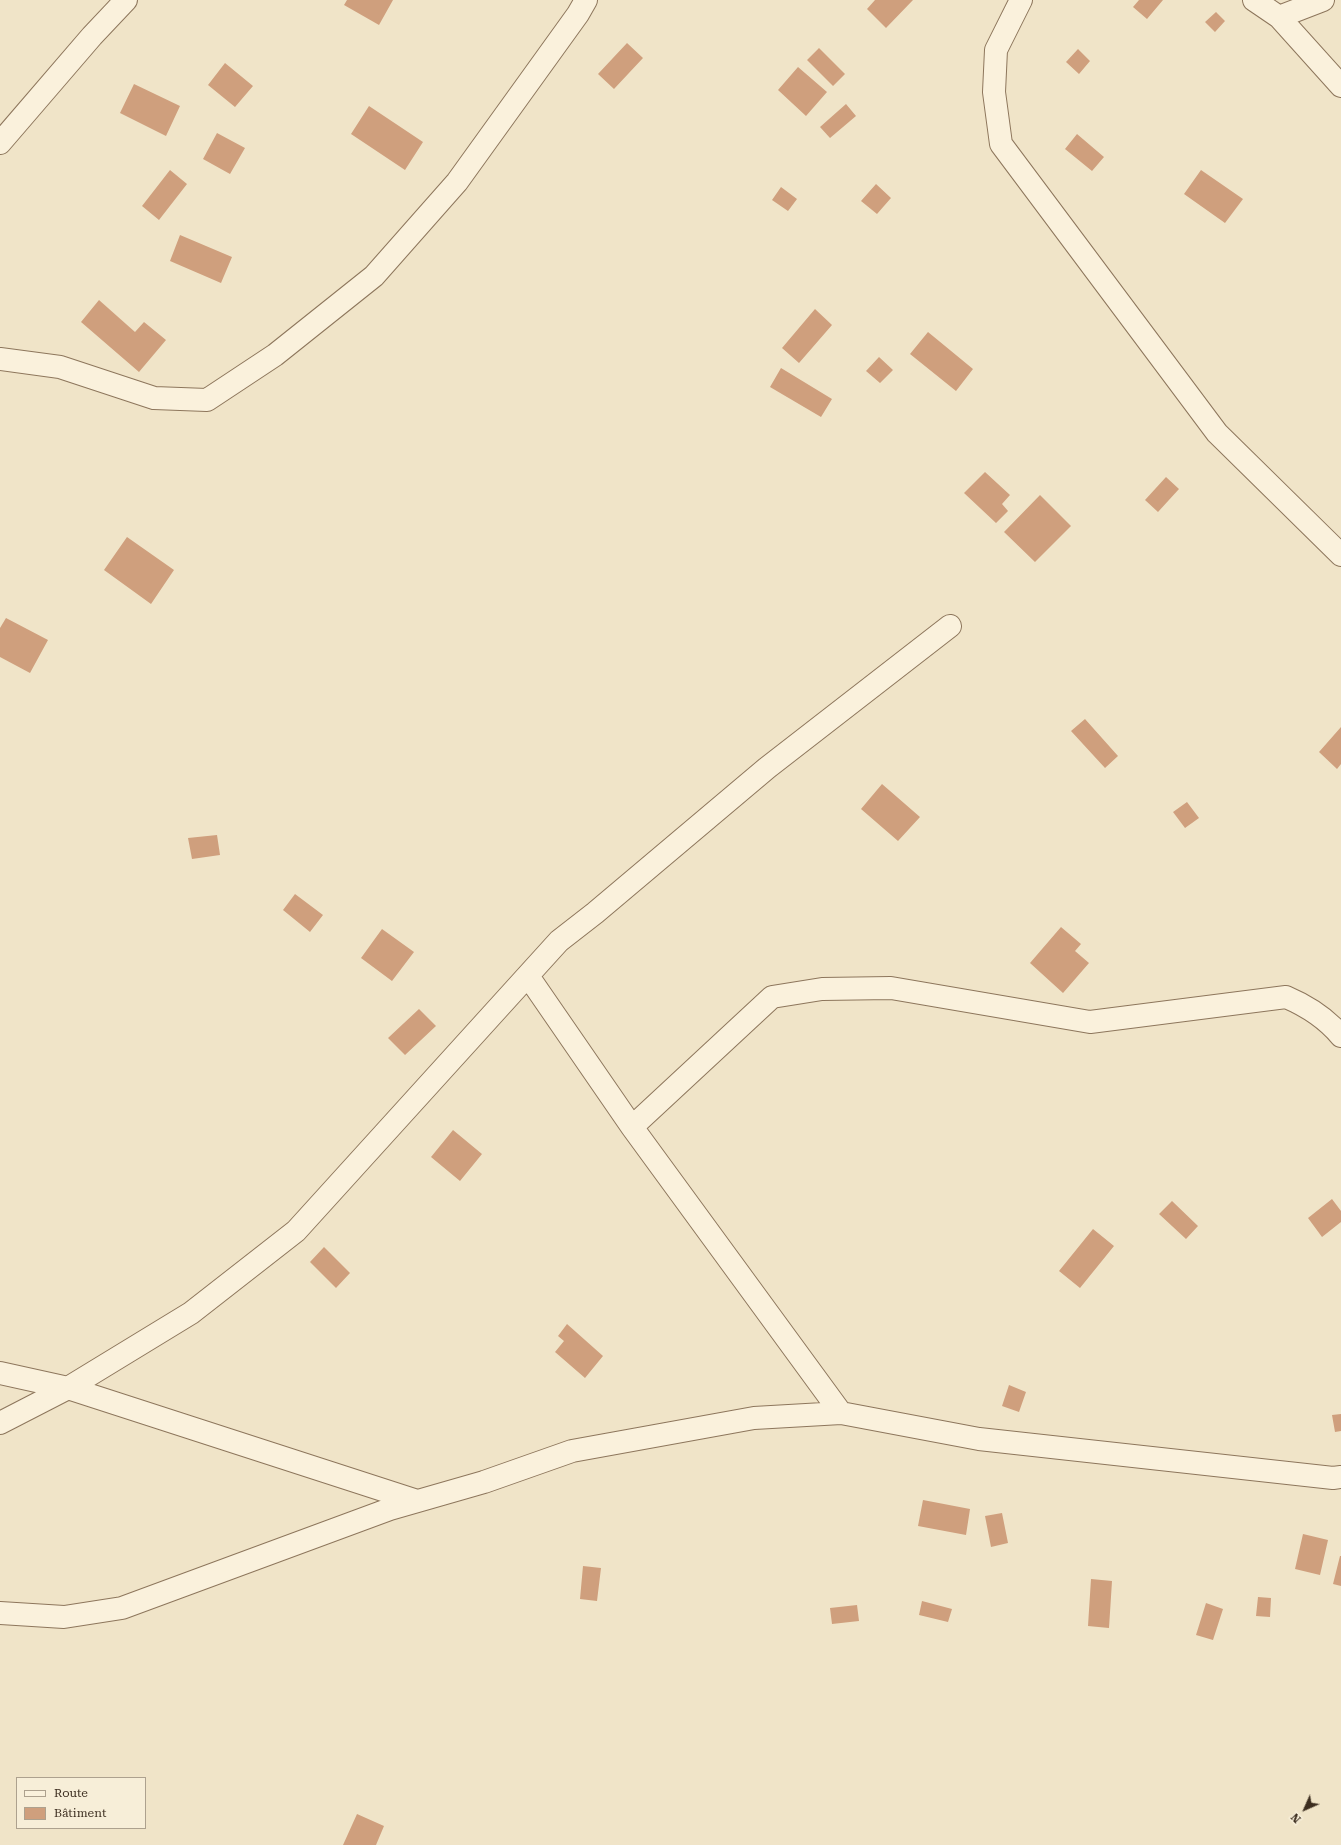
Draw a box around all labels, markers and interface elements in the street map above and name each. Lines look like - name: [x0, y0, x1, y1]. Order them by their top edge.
- legend: [16, 1777, 146, 1829]
- text: Route: [54, 1786, 88, 1800]
- north arrow: [1285, 1789, 1325, 1829]
- text: Bâtiment: [54, 1806, 106, 1820]
- text: N: [1289, 1810, 1304, 1825]

